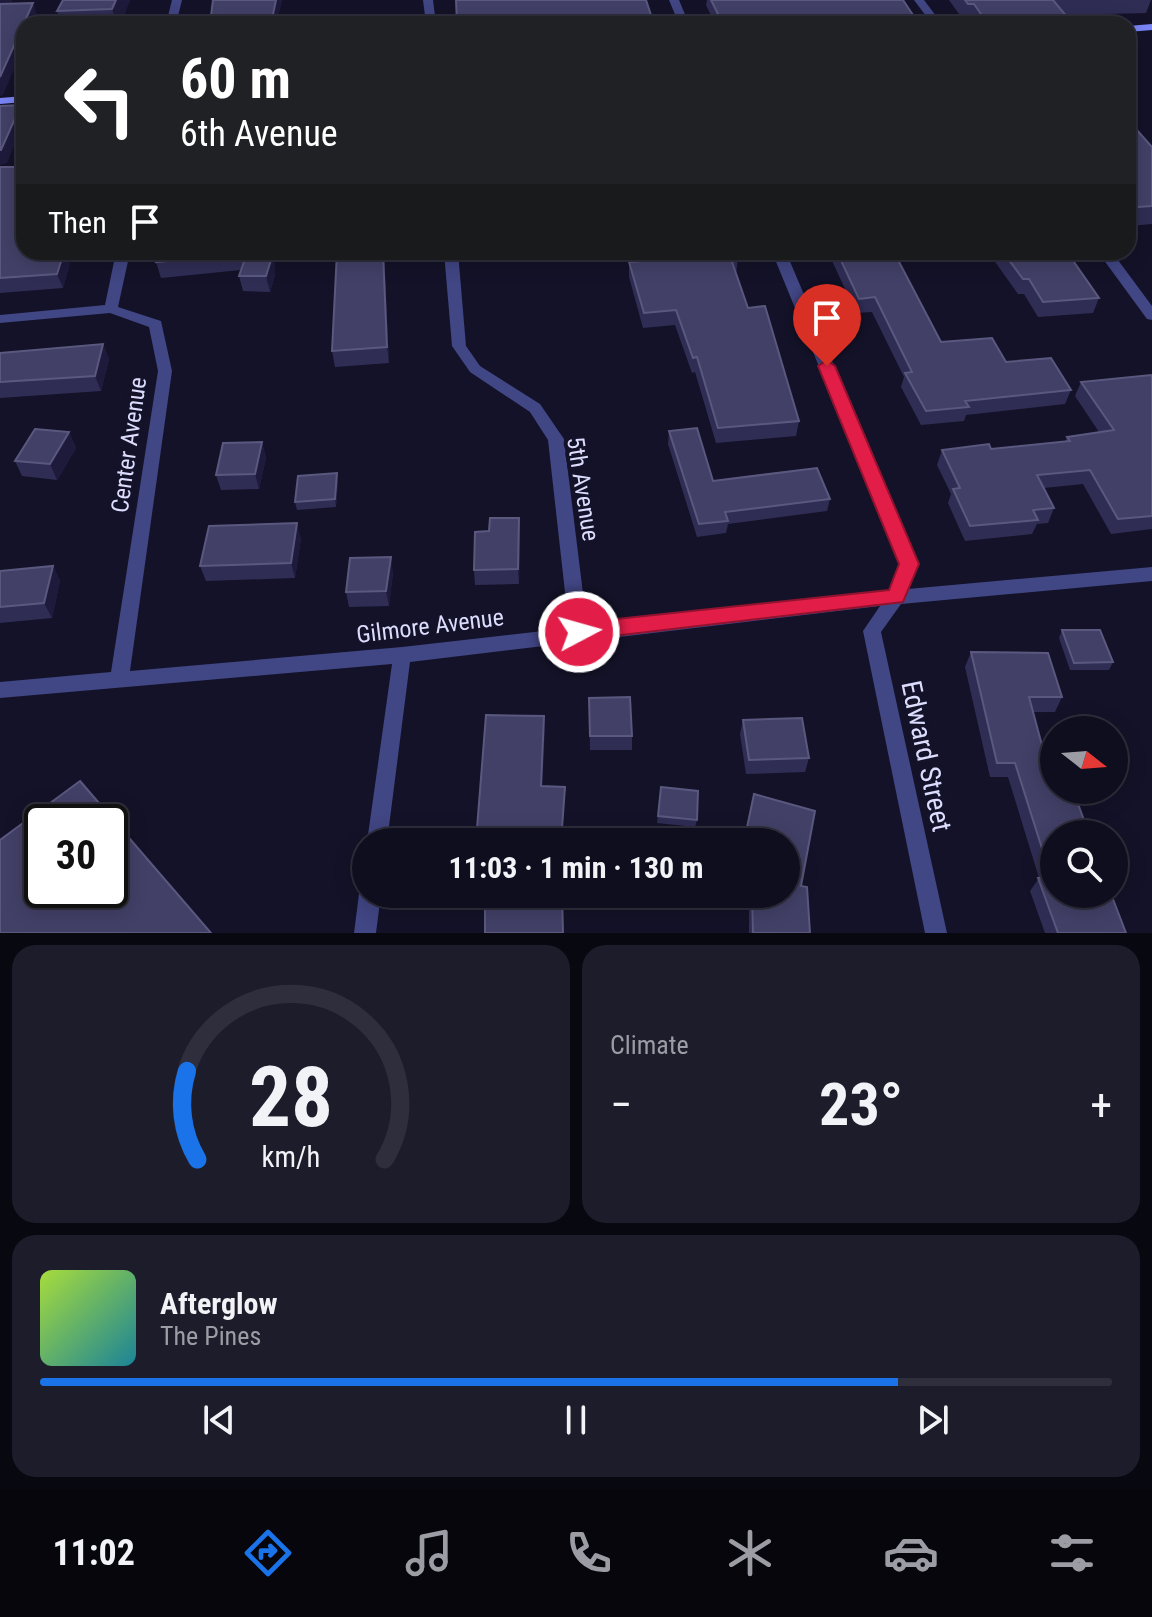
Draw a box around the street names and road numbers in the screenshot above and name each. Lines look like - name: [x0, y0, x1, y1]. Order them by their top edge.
- street label: Center Avenue: [106, 375, 152, 515]
- street label: 5th Avenue: [561, 435, 605, 543]
- street label: Gilmore Avenue: [355, 603, 505, 649]
- street label: Edward Street: [894, 678, 959, 835]

